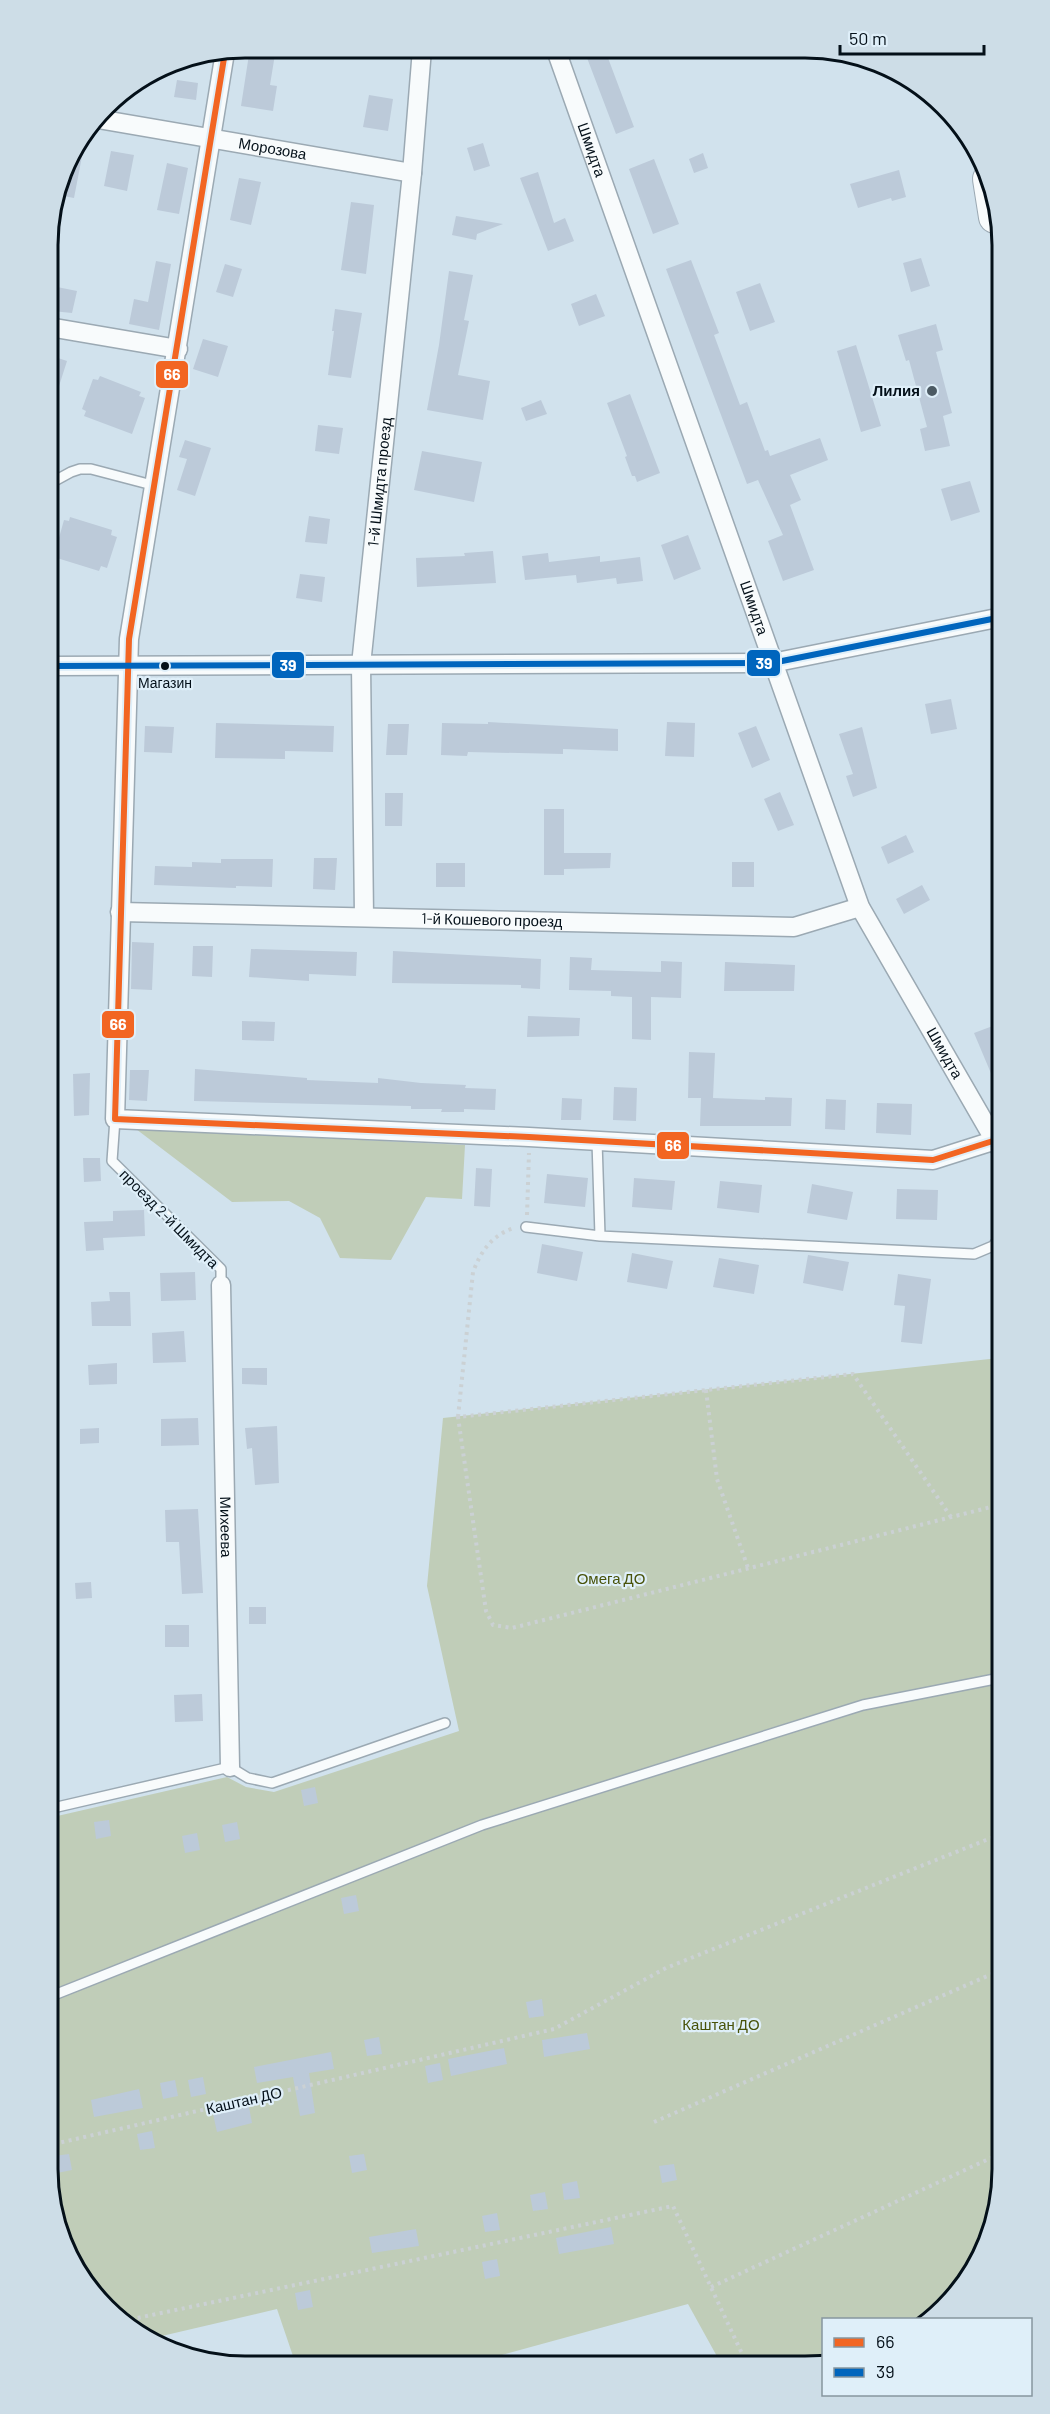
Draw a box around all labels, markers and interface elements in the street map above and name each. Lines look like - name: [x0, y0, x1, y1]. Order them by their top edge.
- scale bar: [840, 18, 984, 56]
- text: 50 m: [849, 27, 887, 49]
- street label: Шмидта: [574, 120, 610, 180]
- street label: Морозова: [237, 133, 309, 163]
- line badge: 66: [155, 360, 189, 389]
- text: 66: [163, 364, 181, 383]
- place label: Лилия: [873, 381, 920, 399]
- marker: Лилия: [925, 384, 939, 398]
- street label: 1-й Шмидта проезд: [363, 416, 395, 547]
- street label: Шмидта: [737, 578, 773, 638]
- line badge: 39: [746, 649, 781, 677]
- line badge: 39: [271, 651, 305, 679]
- text: 39: [755, 653, 773, 672]
- text: 39: [279, 655, 297, 674]
- marker: Магазин: [159, 660, 171, 672]
- place label: Магазин: [138, 674, 192, 691]
- street label: 1-й Кошевого проезд: [421, 909, 563, 930]
- line badge: 66: [101, 1010, 135, 1039]
- text: 66: [109, 1014, 127, 1033]
- street label: Шмидта: [923, 1024, 967, 1082]
- line badge: 66: [656, 1131, 690, 1160]
- text: 66: [664, 1135, 682, 1154]
- street label: проезд 2-й Шмидта: [116, 1165, 223, 1272]
- street label: Михеева: [217, 1496, 236, 1558]
- park label: Омега ДО: [577, 1569, 645, 1587]
- park label: Каштан ДО: [682, 2015, 760, 2033]
- street label: Каштан ДО: [204, 2083, 283, 2117]
- legend: [822, 2318, 1032, 2396]
- text: 66: [876, 2330, 895, 2352]
- text: 39: [876, 2360, 895, 2382]

